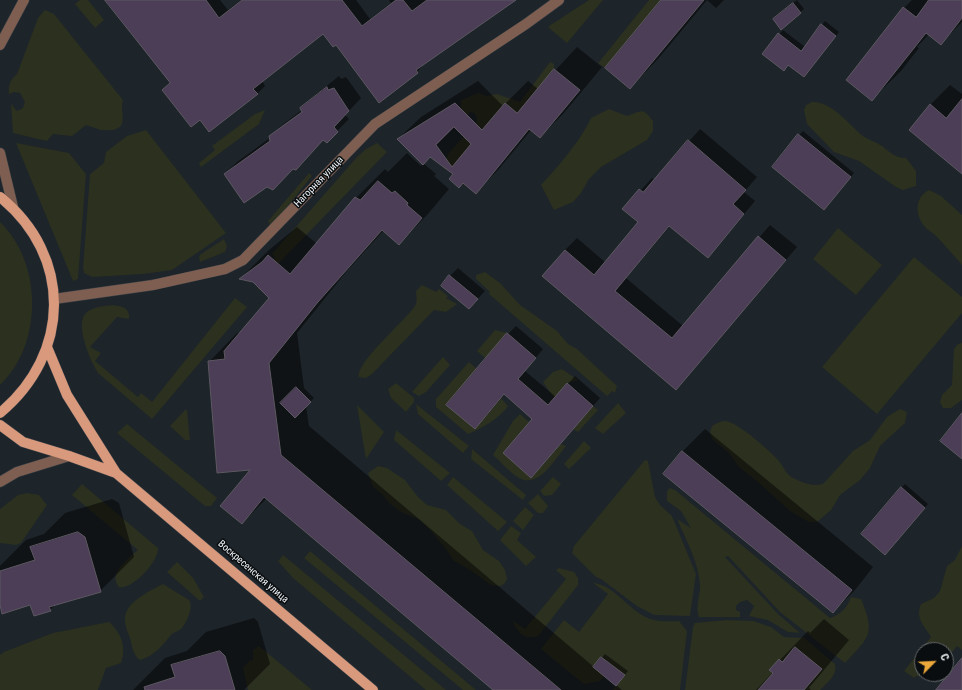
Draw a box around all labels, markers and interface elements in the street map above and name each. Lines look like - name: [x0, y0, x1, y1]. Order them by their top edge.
- street label: Нагорная улица: [292, 154, 346, 210]
- street label: Воскресенская улица: [215, 538, 291, 606]
- north arrow: [914, 642, 954, 682]
- text: С: [937, 652, 952, 663]

